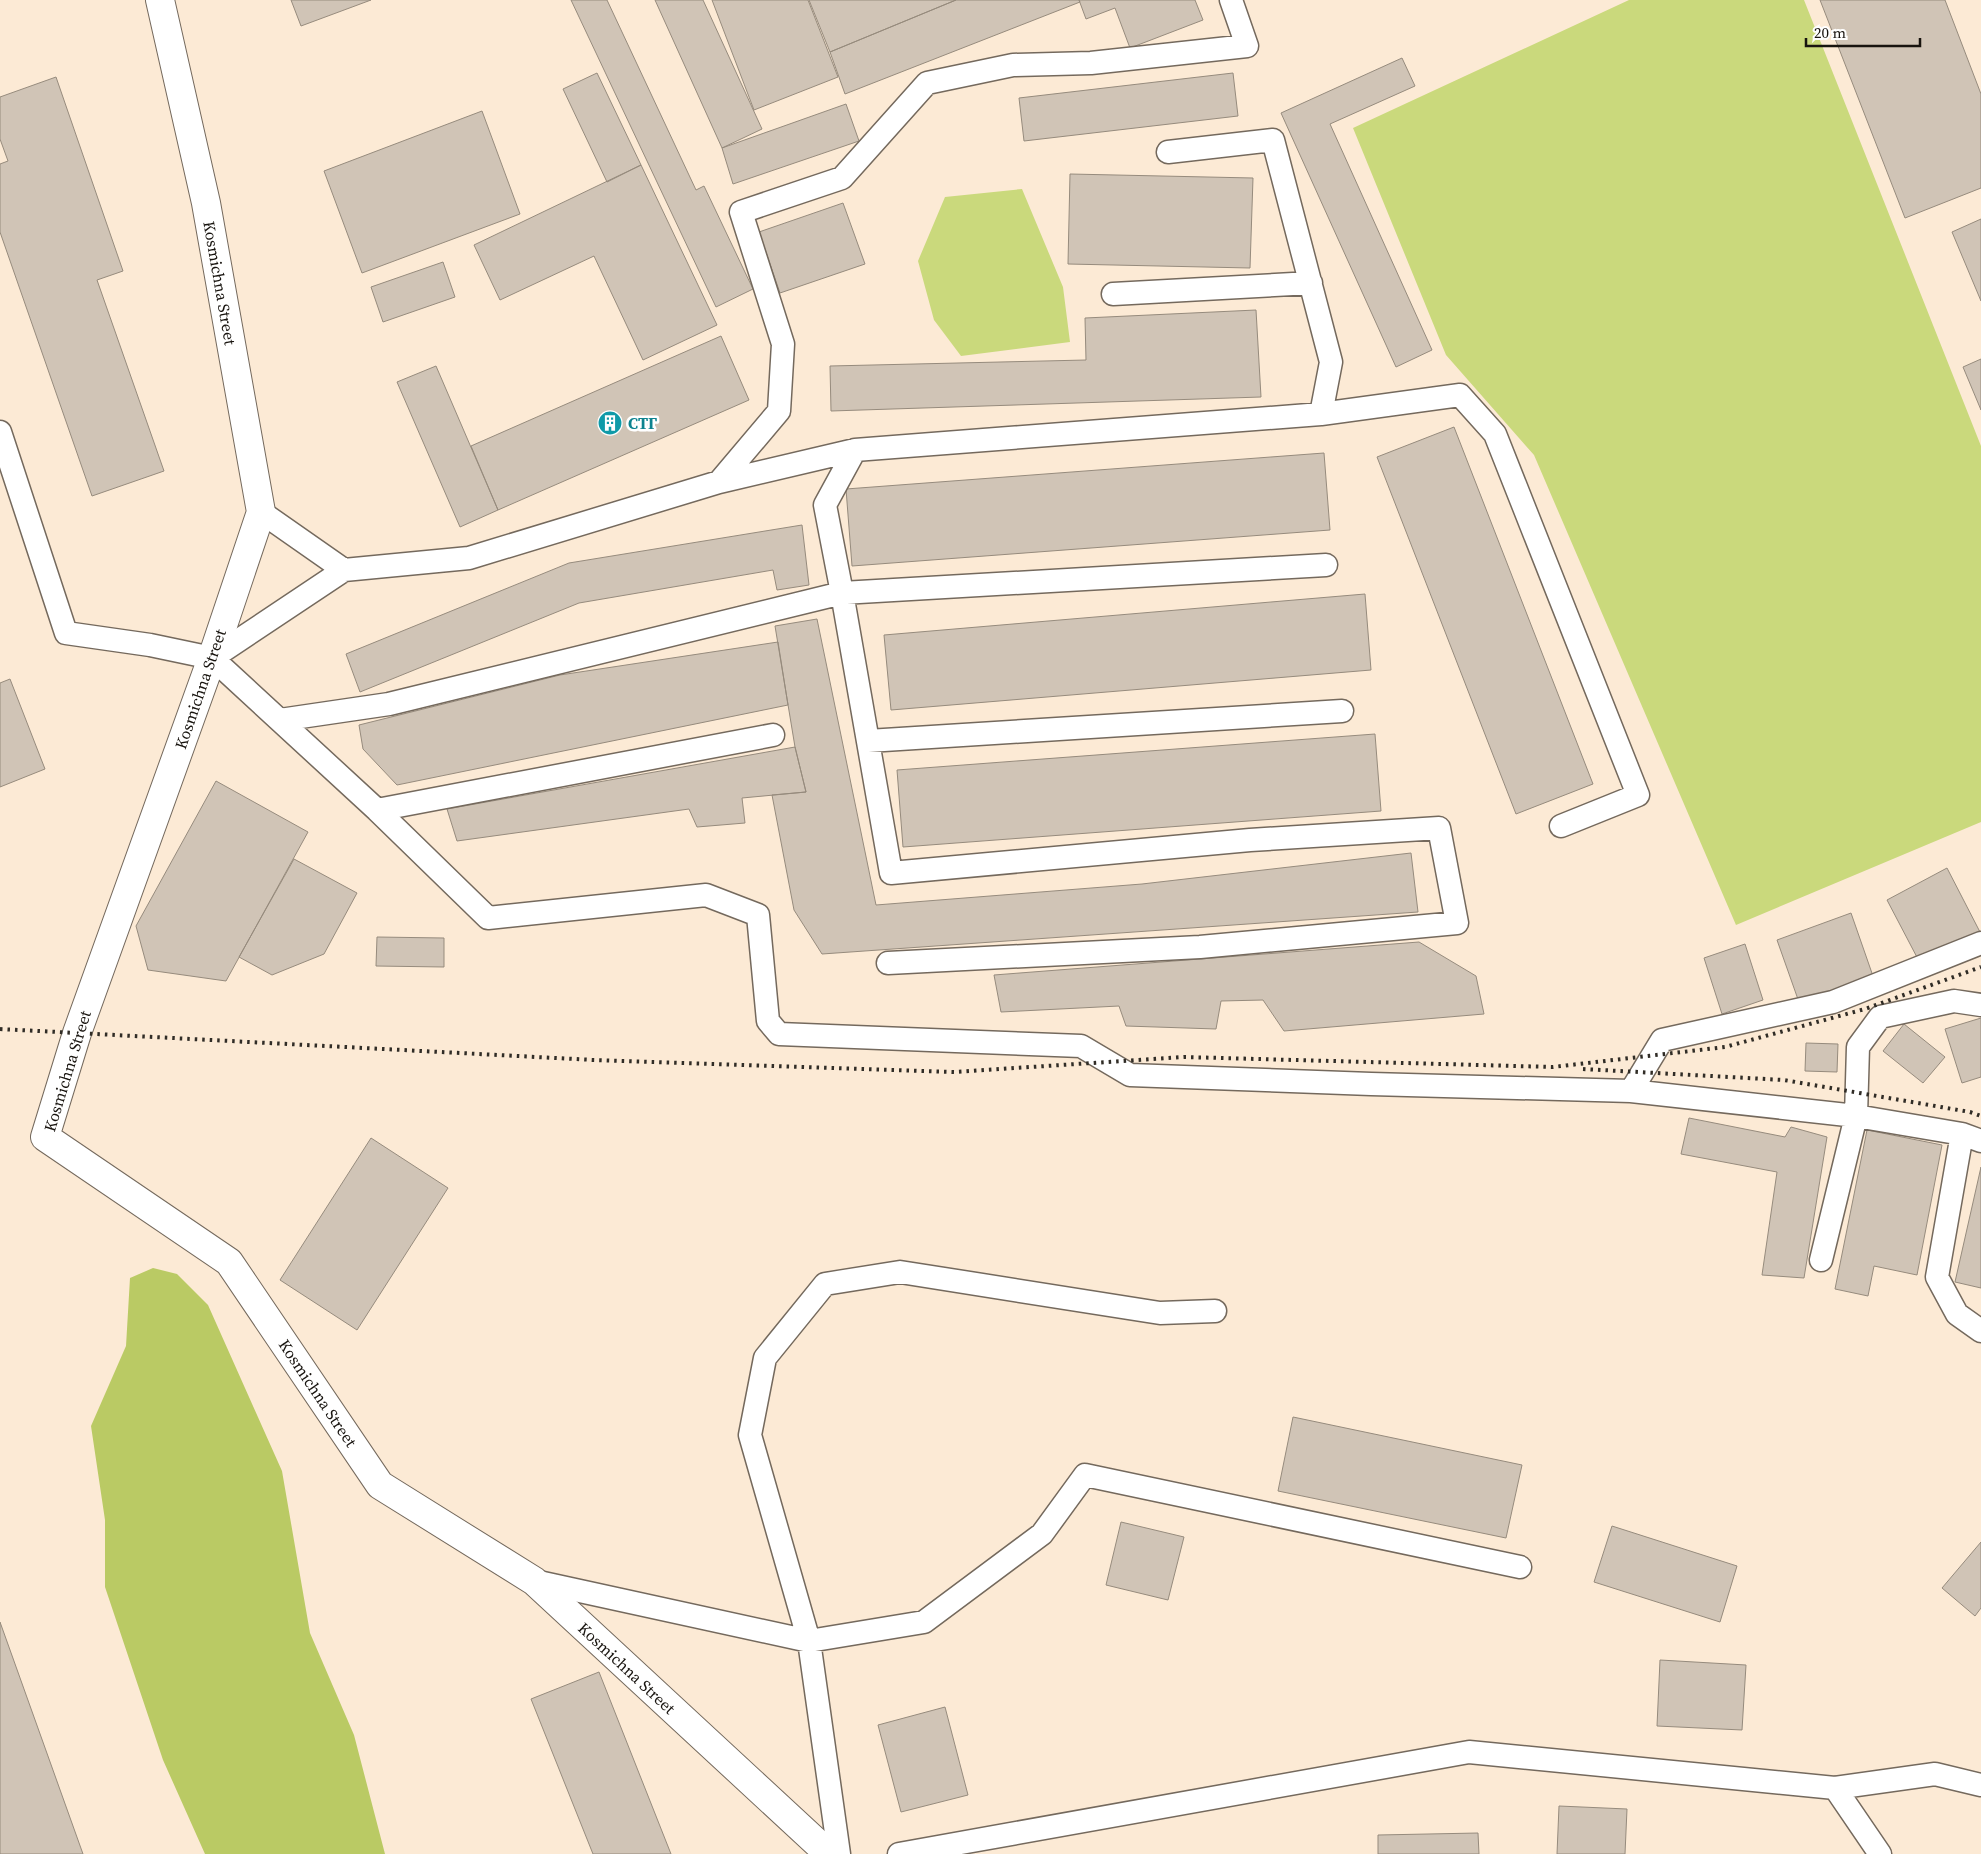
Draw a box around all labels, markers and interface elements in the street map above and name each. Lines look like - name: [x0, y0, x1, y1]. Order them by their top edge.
- scale bar: [1806, 15, 1920, 47]
- text: 20 m: [1814, 22, 1846, 43]
- street label: Kosmichna Street: [198, 219, 242, 347]
- building icon: СТГ: [597, 410, 623, 436]
- place label: СТГ: [628, 412, 657, 434]
- street label: Kosmichna Street: [169, 625, 231, 752]
- street label: Kosmichna Street: [38, 1007, 96, 1134]
- street label: Kosmichna Street: [274, 1335, 363, 1452]
- street label: Kosmichna Street: [574, 1617, 681, 1719]

